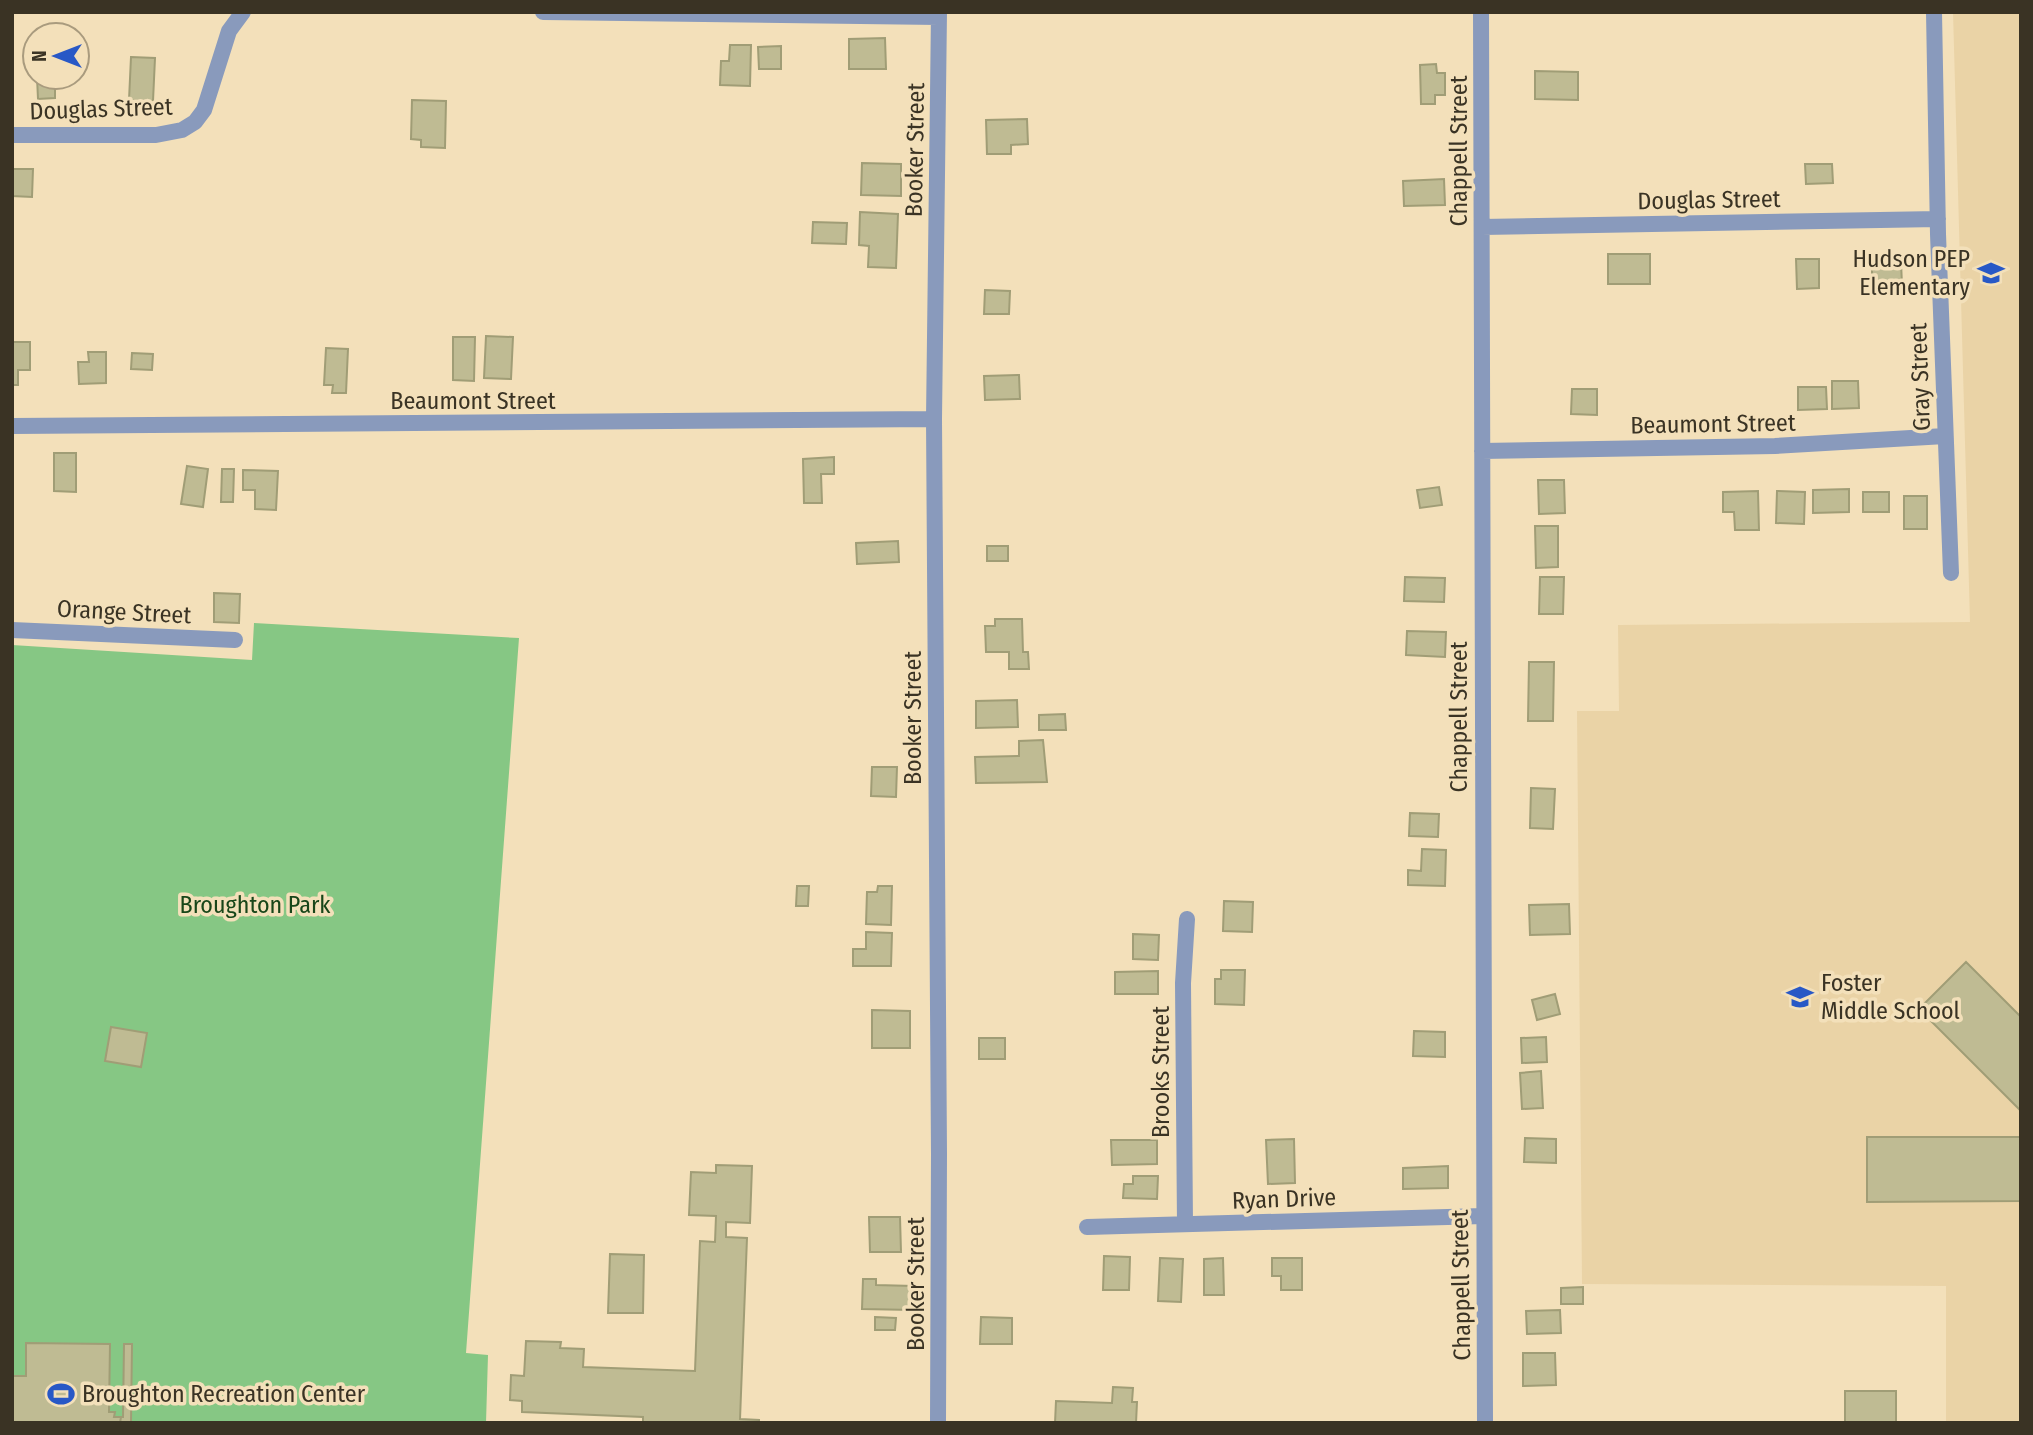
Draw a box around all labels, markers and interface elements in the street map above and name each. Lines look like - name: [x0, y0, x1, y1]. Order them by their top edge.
- north arrow: [21, 21, 91, 91]
- text: N: [28, 50, 51, 62]
- street label: Chappell Street: [1445, 75, 1473, 227]
- street label: Booker Street: [900, 82, 930, 217]
- street label: Douglas Street: [29, 93, 173, 125]
- street label: Douglas Street: [1637, 185, 1781, 215]
- place label: Hudson PEP Elementary: [1853, 245, 1970, 301]
- school or university icon: Hudson PEP Elementary: [1976, 258, 2006, 288]
- street label: Gray Street: [1904, 322, 1936, 432]
- street label: Beaumont Street: [390, 387, 556, 415]
- street label: Beaumont Street: [1630, 409, 1796, 439]
- street label: Orange Street: [56, 594, 192, 630]
- street label: Chappell Street: [1445, 641, 1473, 793]
- street label: Booker Street: [899, 651, 927, 785]
- park label: Broughton Park: [180, 891, 331, 919]
- place label: Foster Middle School: [1821, 969, 1960, 1025]
- school or university icon: Foster Middle School: [1785, 982, 1815, 1012]
- street label: Brooks Street: [1147, 1006, 1175, 1138]
- street label: Ryan Drive: [1231, 1183, 1337, 1215]
- street label: Chappell Street: [1446, 1209, 1476, 1361]
- street label: Booker Street: [902, 1217, 930, 1351]
- sports icon: Broughton Recreation Center: [46, 1379, 76, 1409]
- place label: Broughton Recreation Center: [82, 1380, 366, 1408]

